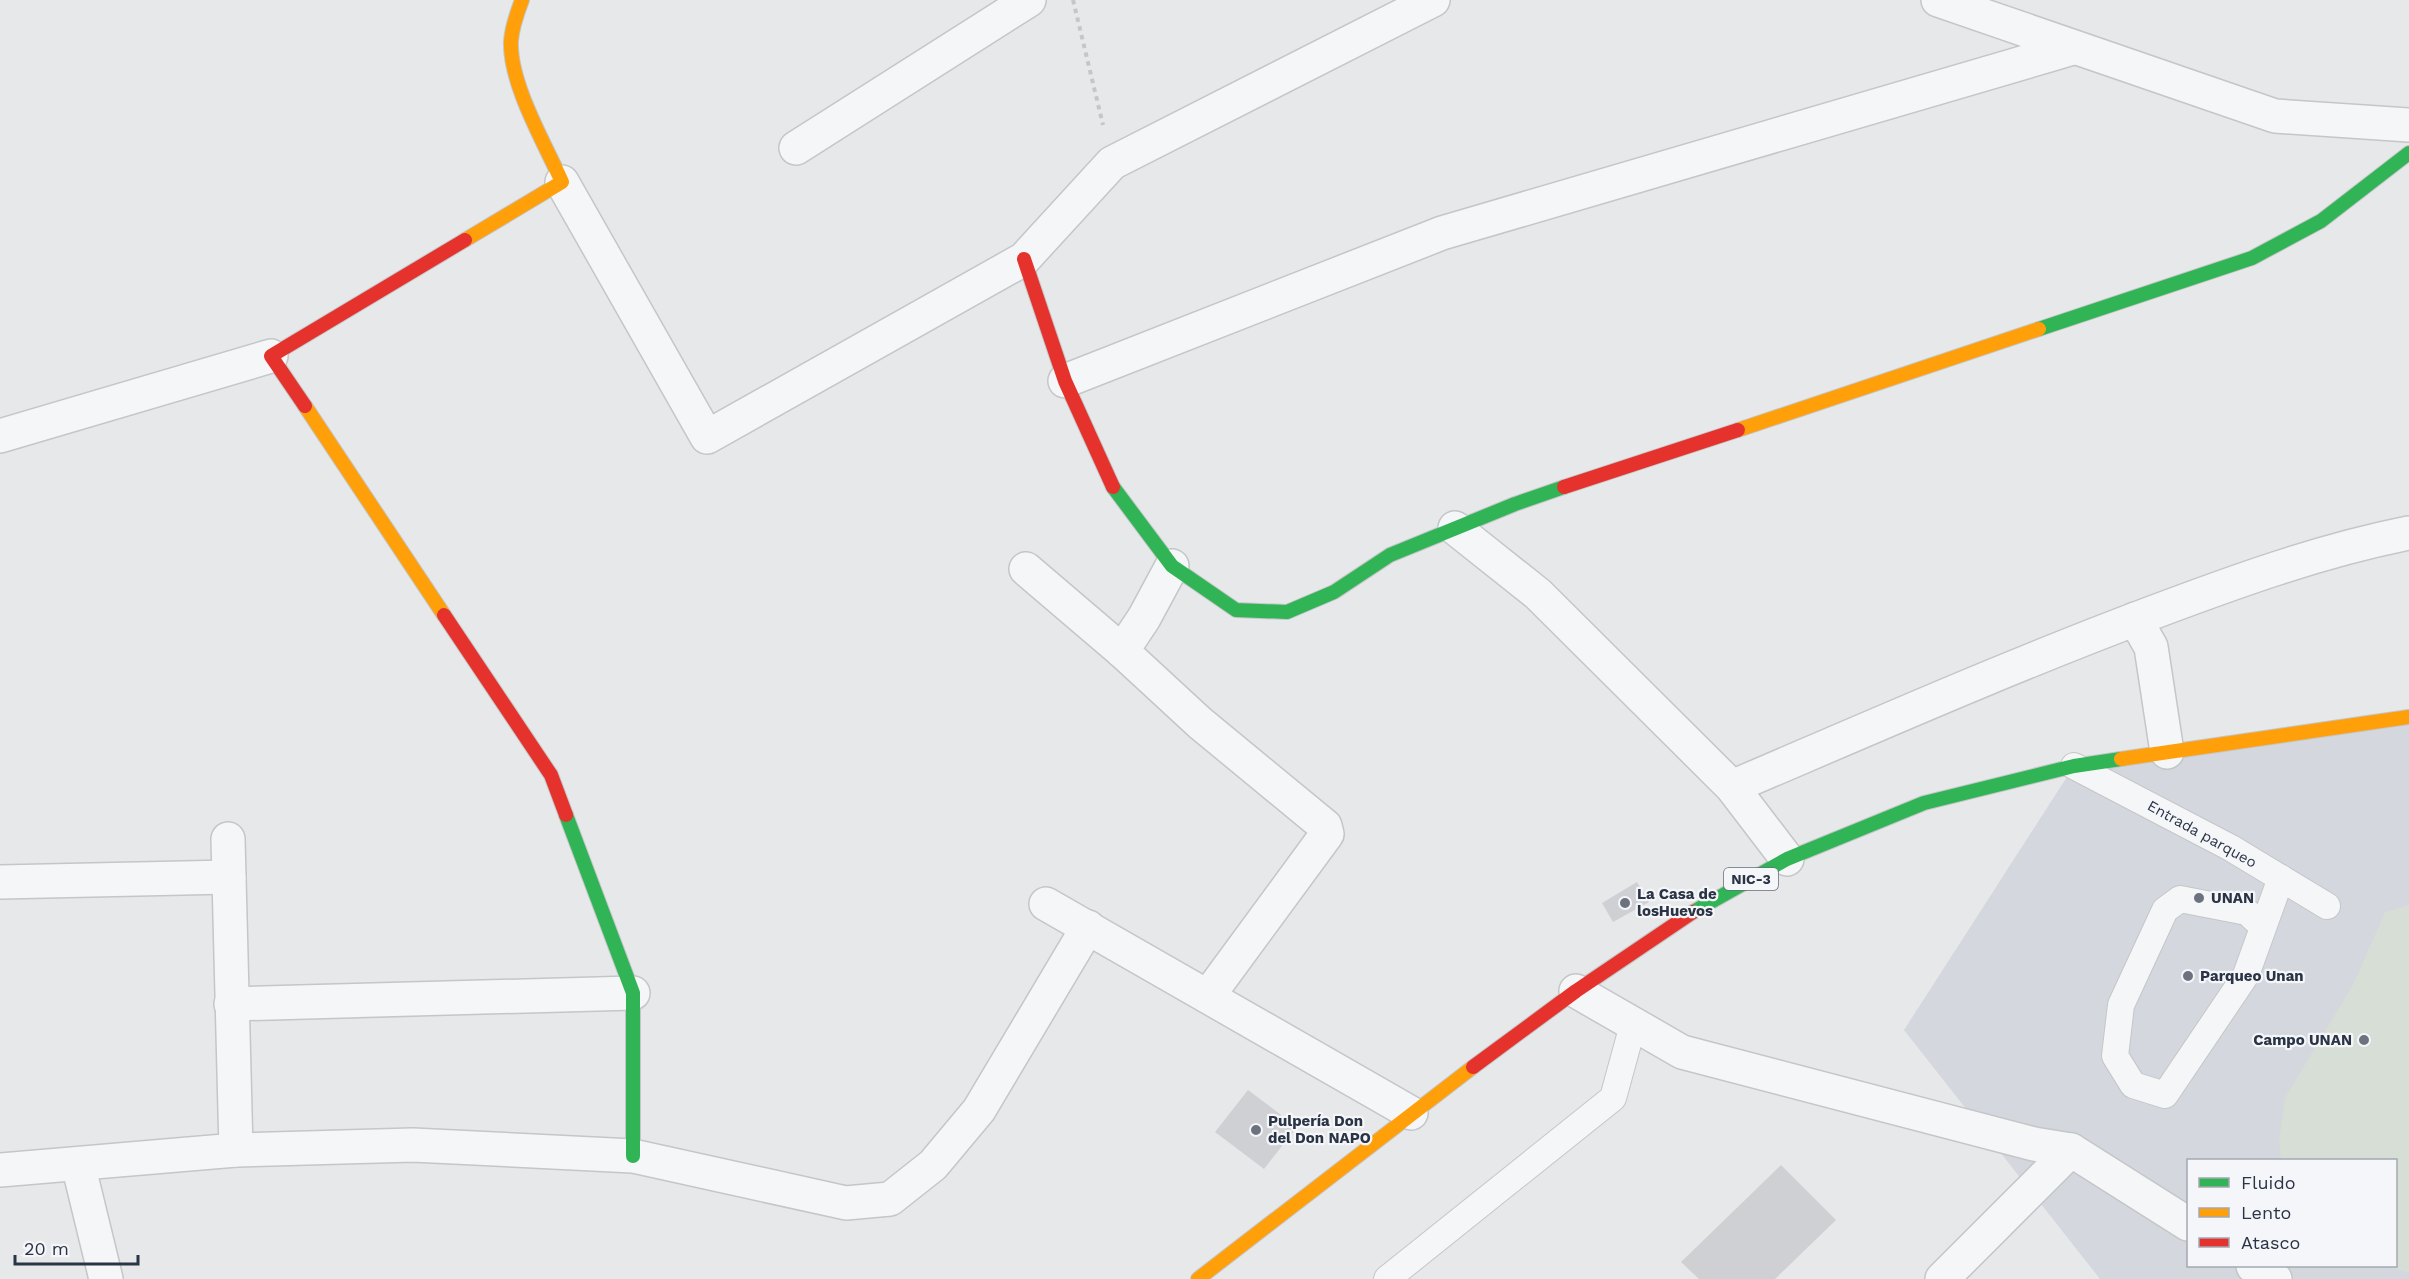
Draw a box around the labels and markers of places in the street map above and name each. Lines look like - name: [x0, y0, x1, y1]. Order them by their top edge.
- place label: La Casa de losHuevos: [1637, 885, 1717, 920]
- place label: UNAN: [2211, 889, 2254, 907]
- marker: UNAN: [2192, 891, 2206, 905]
- marker: La Casa de losHuevos: [1618, 896, 1632, 910]
- place label: Parqueo Unan: [2200, 967, 2304, 985]
- marker: Parqueo Unan: [2181, 969, 2195, 983]
- place label: Campo UNAN: [2253, 1031, 2352, 1049]
- marker: Campo UNAN: [2357, 1033, 2371, 1047]
- place label: Pulpería Don del Don NAPO: [1268, 1112, 1371, 1147]
- marker: Pulpería Don del Don NAPO: [1249, 1123, 1263, 1137]

